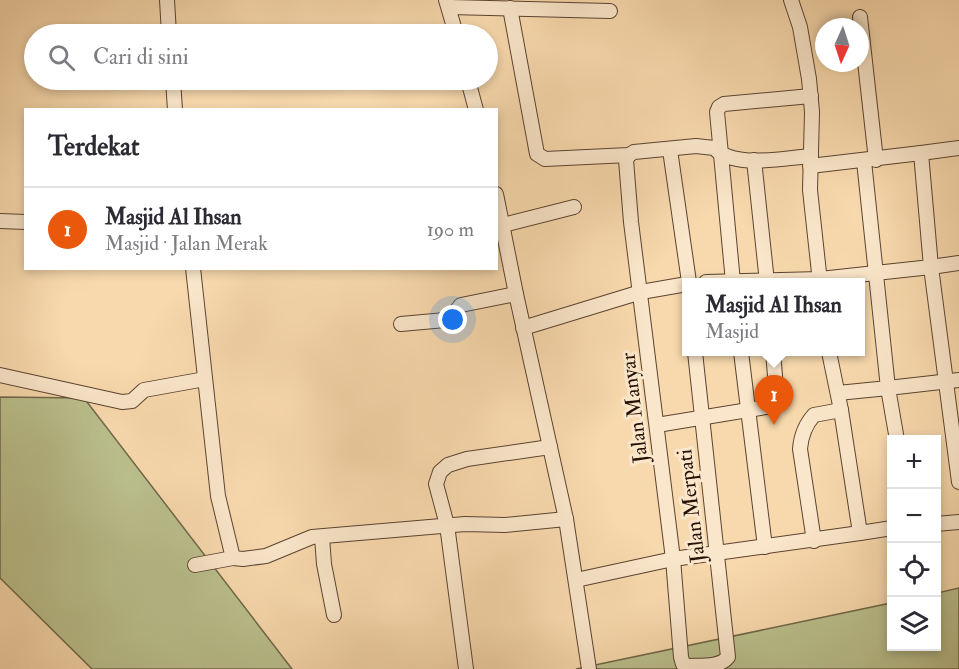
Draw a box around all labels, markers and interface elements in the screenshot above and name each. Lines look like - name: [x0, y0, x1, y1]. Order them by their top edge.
- north arrow: [815, 18, 869, 72]
- search box: [24, 24, 498, 90]
- icon: search: [45, 41, 78, 74]
- text: Cari di sini: [93, 43, 189, 71]
- text: Terdekat: [48, 131, 139, 163]
- text: Masjid Al Ihsan: [105, 203, 242, 231]
- text: 1: [64, 217, 71, 242]
- text: 190 m: [427, 217, 474, 242]
- text: Masjid · Jalan Merak: [105, 231, 268, 256]
- popup: [682, 278, 865, 356]
- text: Masjid Al Ihsan: [705, 291, 842, 319]
- your location: [438, 305, 467, 334]
- text: Masjid: [705, 319, 759, 344]
- street label: Jalan Manyar: [614, 351, 655, 466]
- pin: 1: [754, 376, 794, 425]
- map controls: [887, 435, 941, 651]
- button: +: [887, 435, 941, 489]
- street label: Jalan Merpati: [671, 447, 712, 565]
- button: −: [887, 489, 941, 543]
- button: locate: [887, 543, 941, 597]
- button: layers: [887, 597, 941, 651]

